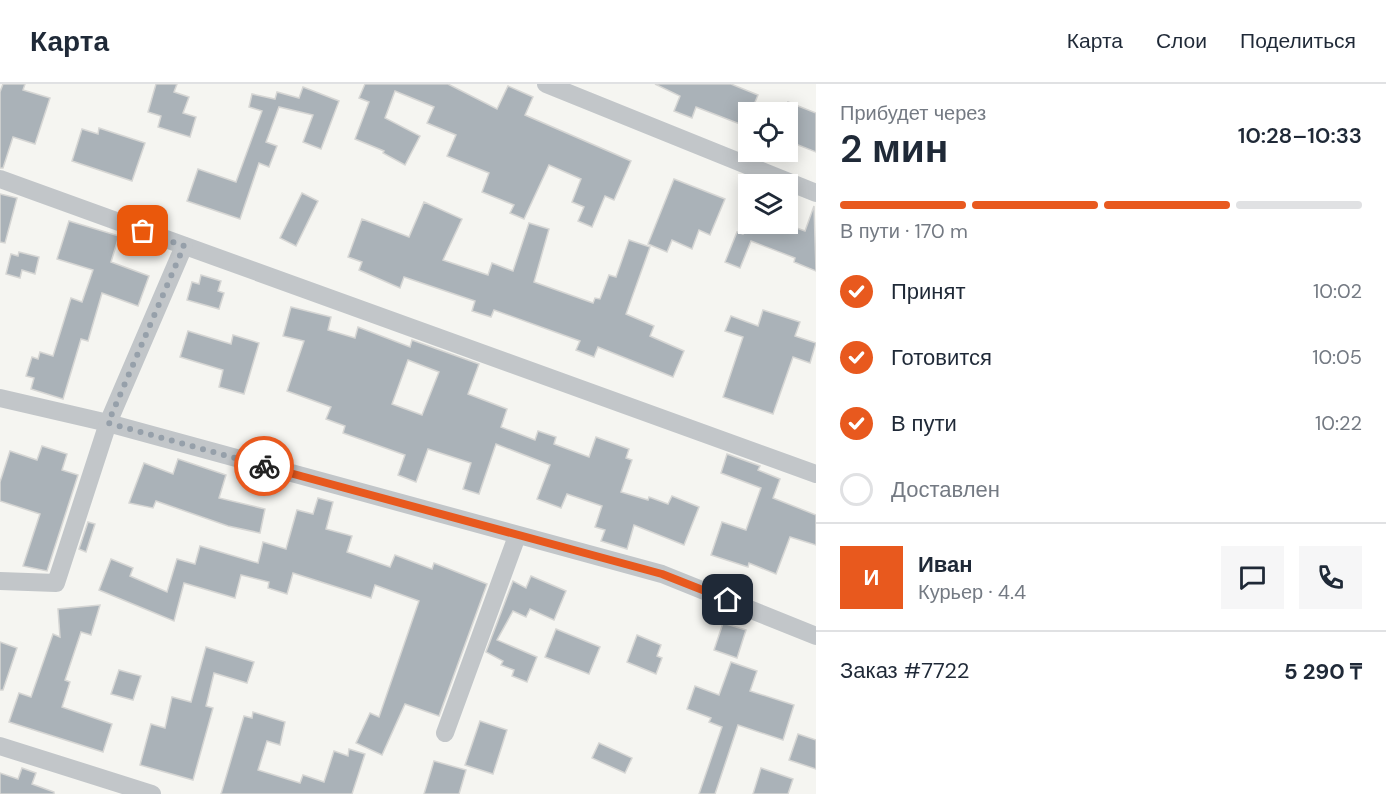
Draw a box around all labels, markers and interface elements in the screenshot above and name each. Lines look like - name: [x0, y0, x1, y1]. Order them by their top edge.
- text: Карта: [30, 23, 109, 60]
- text: Карта: [1067, 27, 1123, 55]
- text: Слои: [1156, 27, 1207, 55]
- text: Поделиться: [1240, 27, 1356, 55]
- text: Прибудет через: [840, 100, 986, 126]
- map controls: [738, 102, 798, 234]
- button: locate: [738, 102, 798, 162]
- text: 10:28–10:33: [1238, 121, 1362, 150]
- text: 2 мин: [840, 123, 948, 174]
- button: layers: [738, 174, 798, 234]
- pin: [117, 205, 168, 256]
- icon: bag: [126, 214, 159, 247]
- text: В пути · 170 m: [840, 218, 968, 244]
- icon: check: [840, 275, 873, 308]
- text: Принят: [891, 277, 965, 306]
- text: 10:02: [1313, 278, 1362, 304]
- icon: check: [840, 341, 873, 374]
- text: Готовится: [891, 343, 992, 372]
- text: 10:05: [1312, 344, 1362, 370]
- icon: check: [840, 407, 873, 440]
- text: В пути: [891, 409, 957, 438]
- text: 10:22: [1315, 410, 1362, 436]
- courier: [234, 436, 294, 496]
- icon: bike: [248, 450, 281, 483]
- text: Доставлен: [891, 475, 1000, 504]
- button: chat: [1221, 546, 1284, 609]
- button: phone: [1299, 546, 1362, 609]
- text: Иван: [918, 550, 973, 579]
- text: И: [864, 563, 879, 592]
- pin: [702, 574, 753, 625]
- text: Курьер · 4.4: [918, 579, 1026, 605]
- icon: home: [711, 583, 744, 616]
- text: Заказ #7722: [840, 656, 970, 685]
- text: 5 290 ₸: [1284, 657, 1362, 686]

